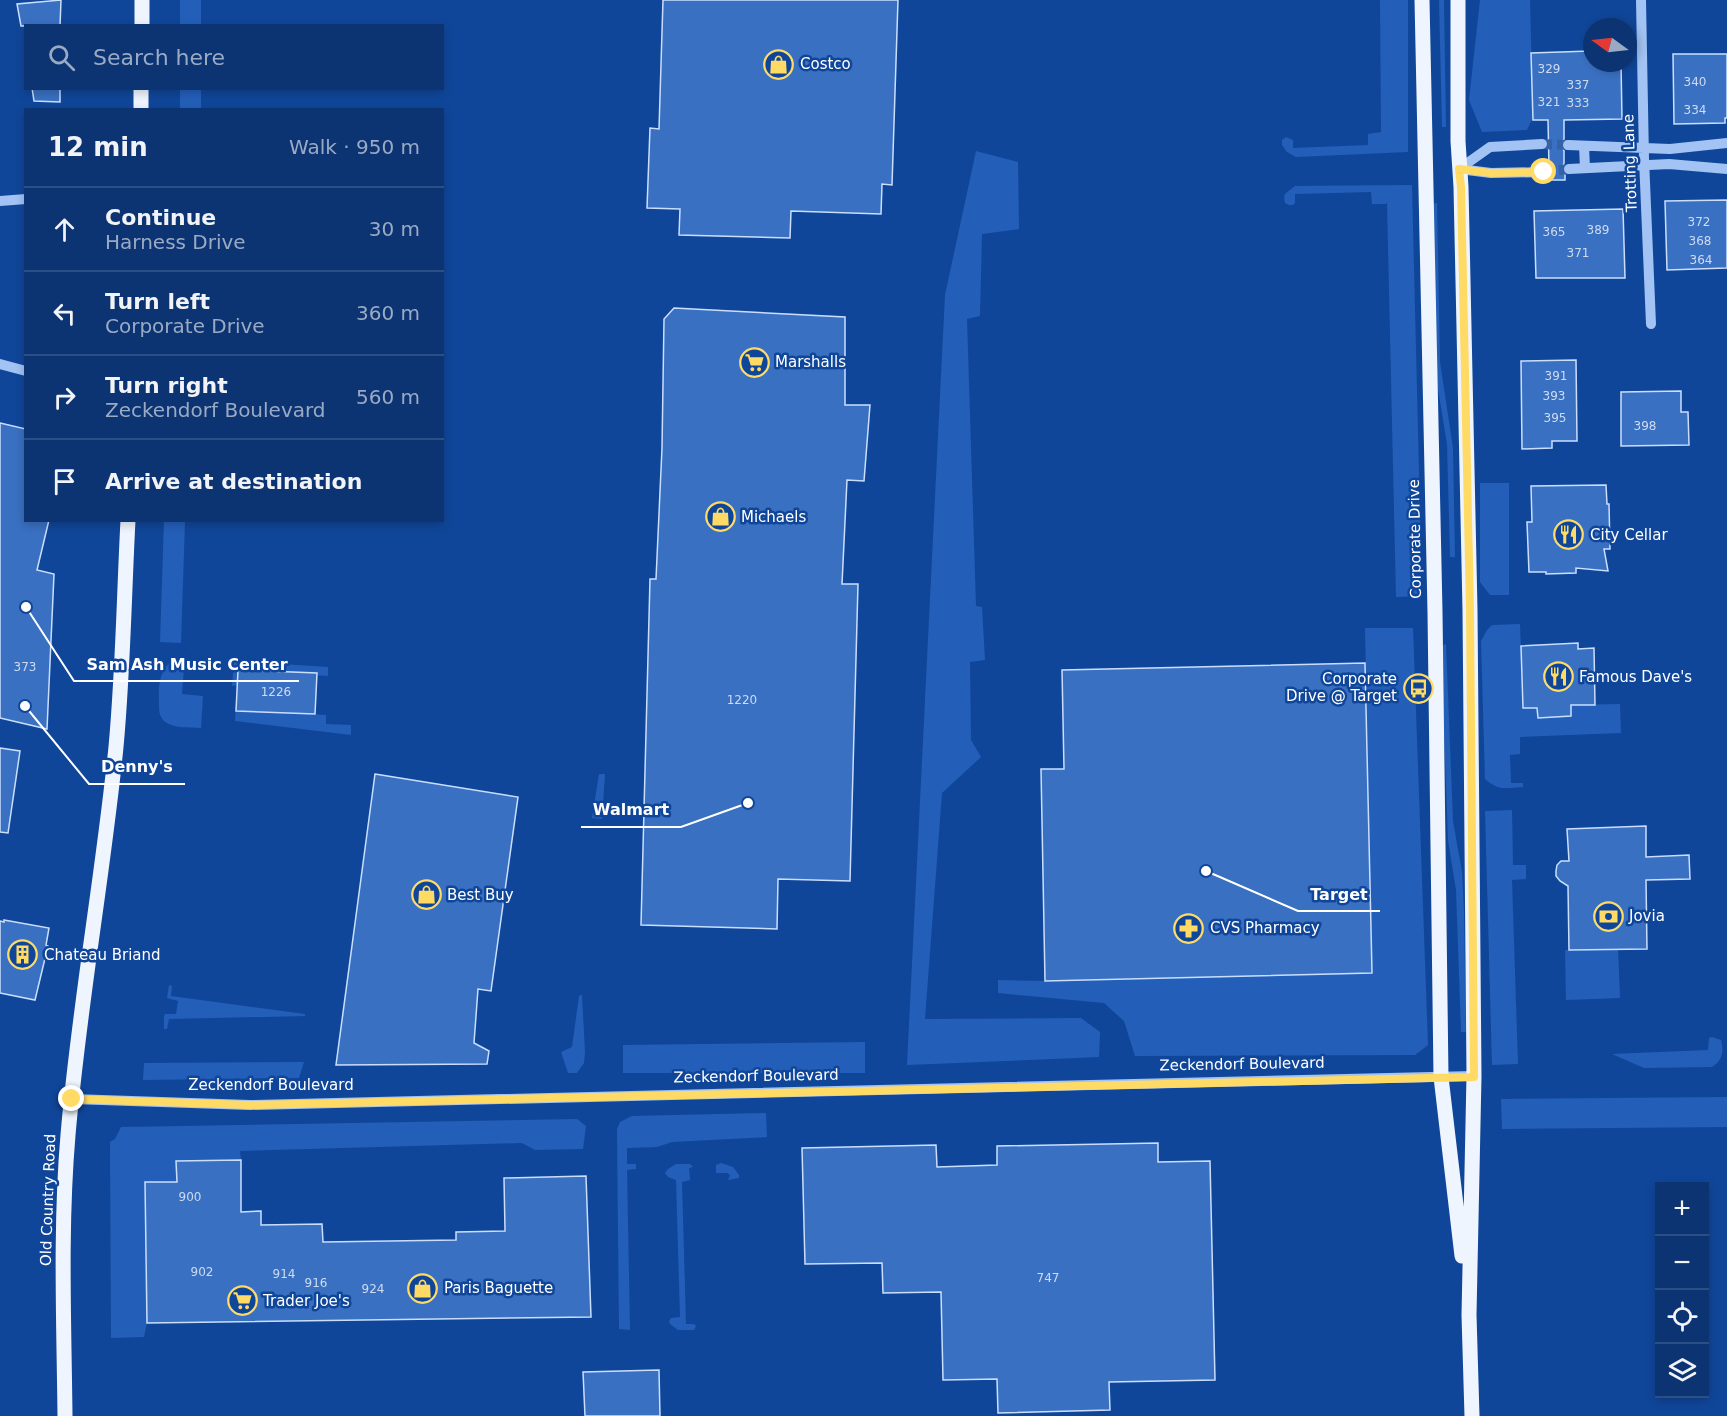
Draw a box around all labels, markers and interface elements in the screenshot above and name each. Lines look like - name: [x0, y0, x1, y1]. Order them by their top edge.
- north arrow: [1583, 18, 1637, 72]
- search box: [24, 24, 444, 90]
- icon: search: [45, 41, 78, 74]
- text: Search here: [93, 45, 225, 70]
- shop icon: Costco: [763, 48, 795, 80]
- place label: Costco: [800, 55, 851, 73]
- house number: 329: [1538, 62, 1560, 76]
- house number: 340: [1684, 75, 1706, 89]
- house number: 337: [1567, 78, 1589, 92]
- house number: 321: [1538, 95, 1560, 109]
- house number: 333: [1567, 96, 1589, 110]
- house number: 334: [1684, 103, 1706, 117]
- street label: Trotting Lane: [1619, 114, 1641, 213]
- text: 12 min: [48, 132, 148, 162]
- text: Walk · 950 m: [289, 135, 420, 159]
- route start: [1530, 158, 1556, 184]
- text: Continue: [105, 205, 216, 230]
- icon: ahead: [48, 213, 81, 246]
- house number: 372: [1688, 215, 1710, 229]
- text: 30 m: [369, 217, 420, 241]
- house number: 389: [1587, 223, 1609, 237]
- house number: 365: [1543, 225, 1565, 239]
- text: Harness Drive: [105, 230, 246, 254]
- house number: 368: [1689, 234, 1711, 248]
- house number: 371: [1567, 246, 1589, 260]
- house number: 364: [1690, 253, 1712, 267]
- text: Turn left: [105, 289, 210, 314]
- icon: left: [48, 297, 81, 330]
- text: 360 m: [356, 301, 420, 325]
- text: Corporate Drive: [105, 314, 265, 338]
- supermarket icon: Marshalls: [738, 346, 770, 378]
- place label: Marshalls: [775, 353, 846, 371]
- house number: 391: [1545, 369, 1567, 383]
- text: Turn right: [105, 373, 228, 398]
- icon: right: [48, 381, 81, 414]
- text: 560 m: [356, 385, 420, 409]
- house number: 393: [1543, 389, 1565, 403]
- text: Zeckendorf Boulevard: [105, 398, 326, 422]
- house number: 395: [1544, 411, 1566, 425]
- house number: 398: [1634, 419, 1656, 433]
- icon: arrive: [48, 465, 81, 498]
- text: Arrive at destination: [105, 469, 362, 494]
- street label: Corporate Drive: [1405, 479, 1425, 599]
- shop icon: Michaels: [704, 501, 736, 533]
- place label: Michaels: [741, 508, 806, 526]
- restaurant icon: City Cellar: [1553, 519, 1585, 551]
- place label: City Cellar: [1590, 526, 1668, 544]
- callout: Sam Ash Music Center: [74, 647, 299, 681]
- text: Sam Ash Music Center: [86, 655, 288, 674]
- house number: 373: [14, 660, 36, 674]
- restaurant icon: Famous Dave's: [1542, 661, 1574, 693]
- place label: Famous Dave's: [1579, 668, 1692, 686]
- place label: Corporate Drive @ Target: [1286, 670, 1397, 705]
- bus stop icon: Corporate Drive @ Target: [1402, 672, 1434, 704]
- house number: 1226: [261, 685, 291, 699]
- house number: 1220: [727, 693, 757, 707]
- callout: Denny's: [89, 750, 185, 784]
- text: Denny's: [101, 757, 173, 776]
- callout: Walmart: [581, 793, 681, 827]
- text: Walmart: [593, 800, 670, 819]
- callout: Target: [1298, 877, 1380, 911]
- shop icon: Best Buy: [410, 879, 442, 911]
- text: Target: [1310, 885, 1368, 904]
- place label: Best Buy: [447, 886, 514, 904]
- bank icon: Jovia: [1592, 900, 1624, 932]
- place label: Jovia: [1628, 907, 1665, 925]
- pharmacy icon: CVS Pharmacy: [1173, 912, 1205, 944]
- place label: CVS Pharmacy: [1210, 919, 1320, 937]
- building icon: Chateau Briand: [7, 939, 39, 971]
- place label: Chateau Briand: [44, 946, 161, 964]
- street label: Zeckendorf Boulevard: [1159, 1054, 1325, 1074]
- street label: Zeckendorf Boulevard: [673, 1066, 839, 1086]
- street label: Zeckendorf Boulevard: [188, 1076, 354, 1094]
- route end: [58, 1085, 84, 1111]
- street label: Old Country Road: [37, 1134, 59, 1266]
- map controls: [1655, 1182, 1709, 1398]
- button: +: [1655, 1182, 1709, 1236]
- house number: 900: [179, 1190, 201, 1204]
- button: −: [1655, 1236, 1709, 1290]
- house number: 902: [191, 1265, 213, 1279]
- house number: 914: [273, 1267, 295, 1281]
- house number: 747: [1037, 1271, 1059, 1285]
- shop icon: Paris Baguette: [407, 1272, 439, 1304]
- house number: 916: [305, 1276, 327, 1290]
- place label: Paris Baguette: [444, 1279, 553, 1297]
- house number: 924: [362, 1282, 384, 1296]
- supermarket icon: Trader Joe's: [226, 1285, 258, 1317]
- button: locate: [1655, 1290, 1709, 1344]
- place label: Trader Joe's: [262, 1292, 350, 1310]
- button: layers: [1655, 1344, 1709, 1398]

